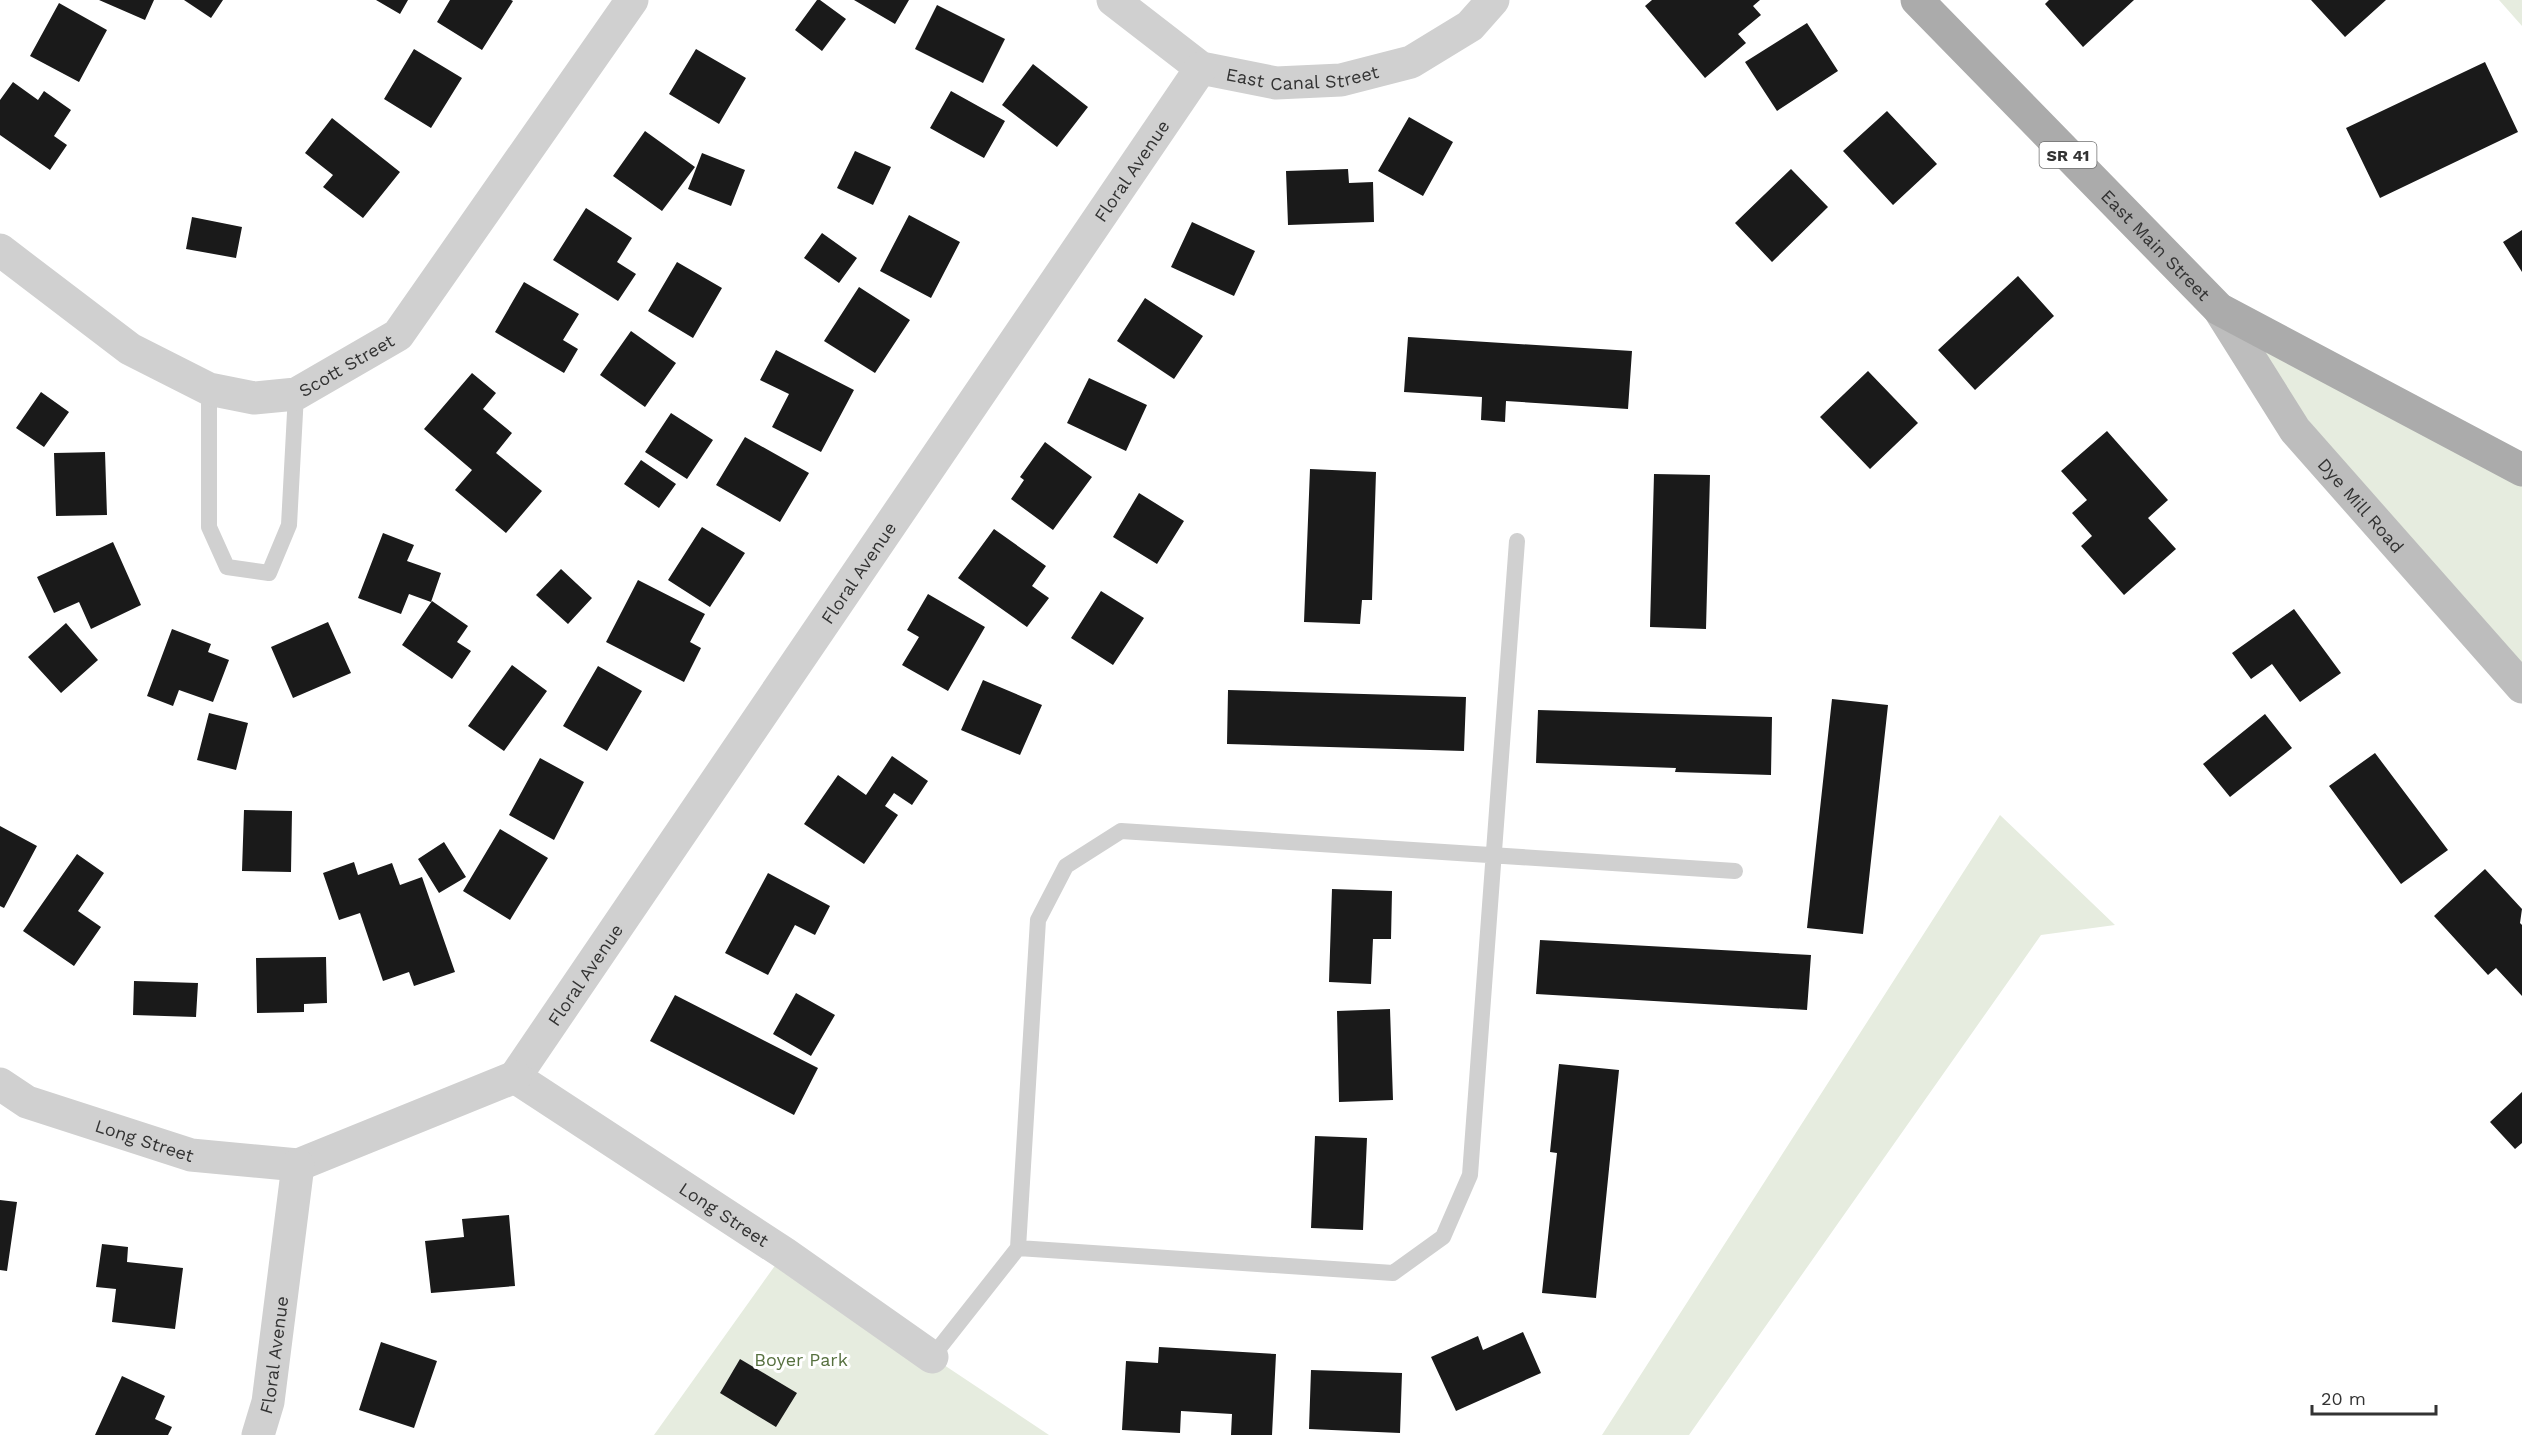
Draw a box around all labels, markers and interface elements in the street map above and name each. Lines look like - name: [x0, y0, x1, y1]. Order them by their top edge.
- street label: East Canal Street: [1224, 60, 1381, 94]
- street label: Floral Avenue: [1089, 116, 1173, 226]
- road number: SR 41: [2040, 142, 2096, 168]
- street label: East Main Street: [2097, 185, 2215, 305]
- street label: Scott Street: [295, 329, 398, 401]
- street label: Dye Mill Road: [2314, 453, 2409, 557]
- street label: Floral Avenue: [816, 518, 900, 628]
- street label: Floral Avenue: [543, 919, 627, 1029]
- street label: Long Street: [93, 1114, 197, 1166]
- street label: Long Street: [676, 1177, 773, 1251]
- street label: Floral Avenue: [255, 1295, 292, 1416]
- park label: Boyer Park: [754, 1349, 848, 1370]
- scale bar: [2312, 1378, 2436, 1416]
- text: 20 m: [2321, 1388, 2366, 1409]

